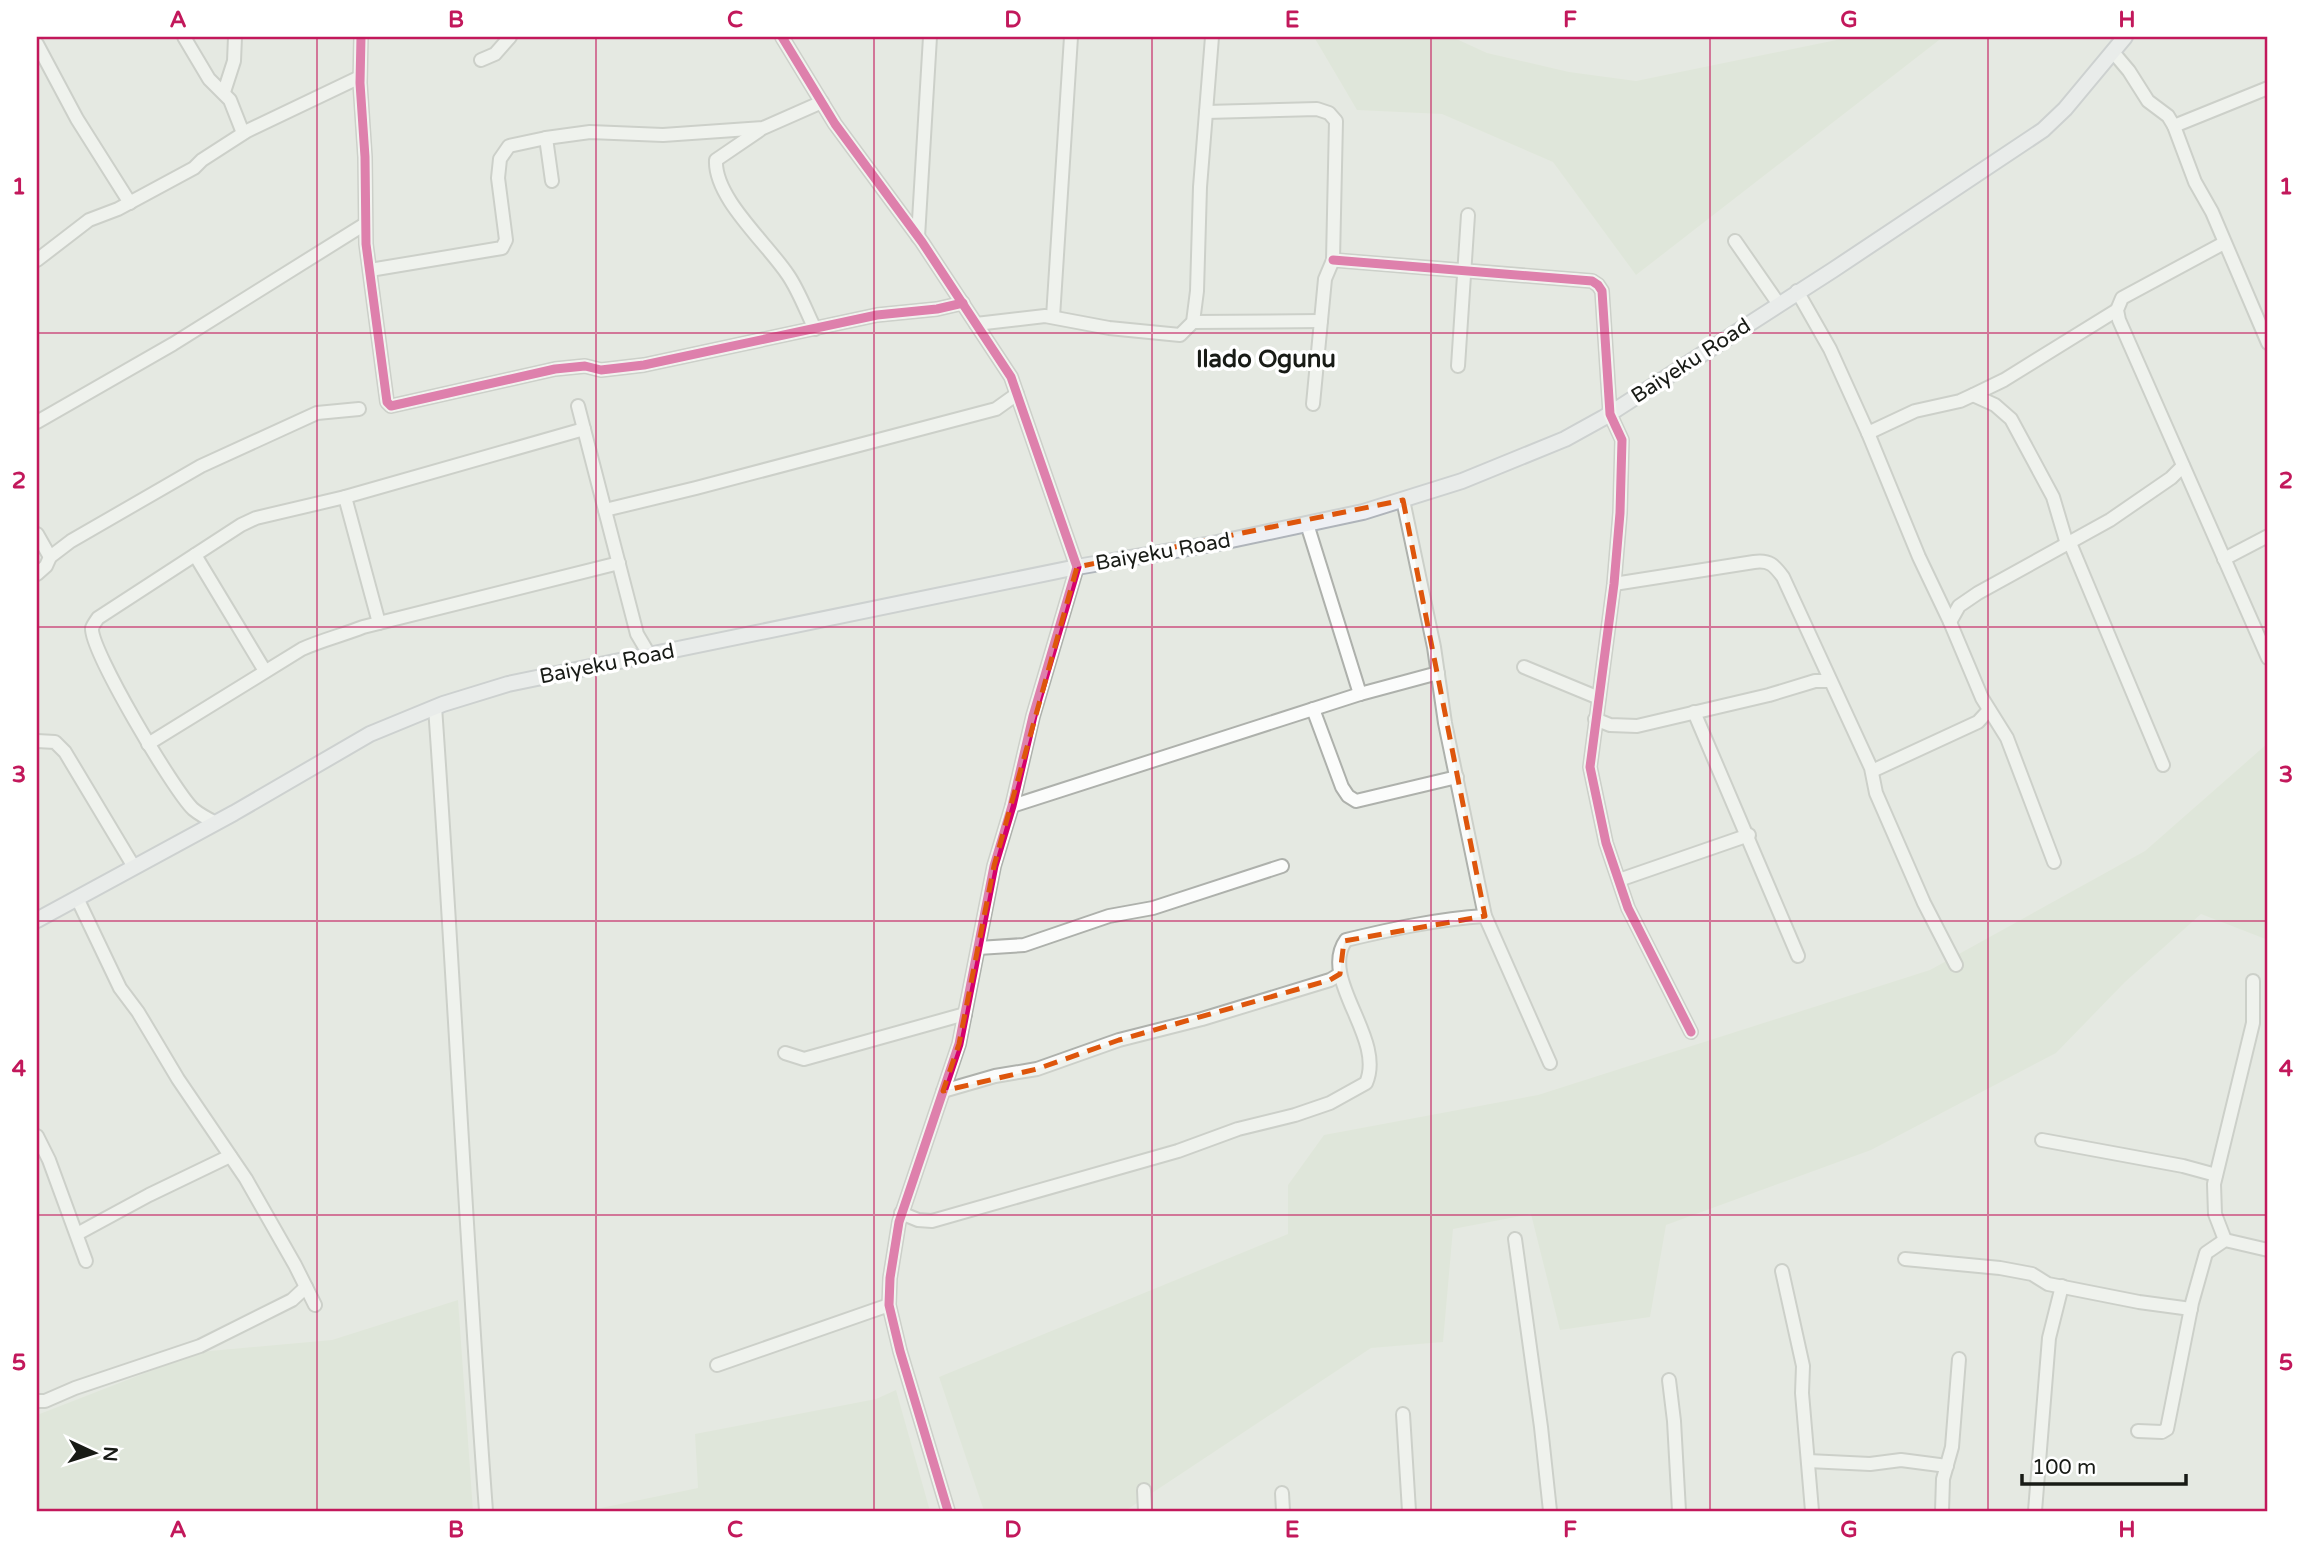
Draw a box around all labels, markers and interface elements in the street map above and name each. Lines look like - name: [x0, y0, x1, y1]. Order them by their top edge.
- text: A: [169, 6, 187, 34]
- text: B: [448, 6, 464, 34]
- text: C: [727, 6, 743, 34]
- text: D: [1004, 6, 1022, 34]
- text: E: [1285, 6, 1299, 34]
- text: F: [1563, 6, 1577, 34]
- text: G: [1840, 6, 1858, 34]
- text: H: [2118, 6, 2136, 34]
- text: 1: [12, 173, 26, 201]
- text: 1: [2279, 173, 2293, 201]
- street label: Baiyeku Road: [1627, 313, 1755, 409]
- district label: Ilado Ogunu: [1196, 345, 1336, 374]
- text: 2: [12, 467, 26, 495]
- text: 2: [2279, 467, 2293, 495]
- street label: Baiyeku Road: [1093, 528, 1233, 576]
- street label: Baiyeku Road: [537, 639, 677, 689]
- text: 3: [12, 761, 26, 789]
- text: 3: [2279, 761, 2293, 789]
- text: 4: [12, 1055, 27, 1083]
- text: 4: [2279, 1055, 2294, 1083]
- text: 5: [12, 1349, 26, 1377]
- text: 5: [2279, 1349, 2293, 1377]
- north arrow: [60, 1418, 130, 1488]
- scale bar: [2022, 1443, 2186, 1487]
- text: N: [98, 1446, 121, 1462]
- text: 100 m: [2032, 1455, 2096, 1480]
- text: A: [169, 1516, 187, 1544]
- text: B: [448, 1516, 464, 1544]
- text: C: [727, 1516, 743, 1544]
- text: D: [1004, 1516, 1022, 1544]
- text: E: [1285, 1516, 1299, 1544]
- text: F: [1563, 1516, 1577, 1544]
- text: G: [1840, 1516, 1858, 1544]
- text: H: [2118, 1516, 2136, 1544]

